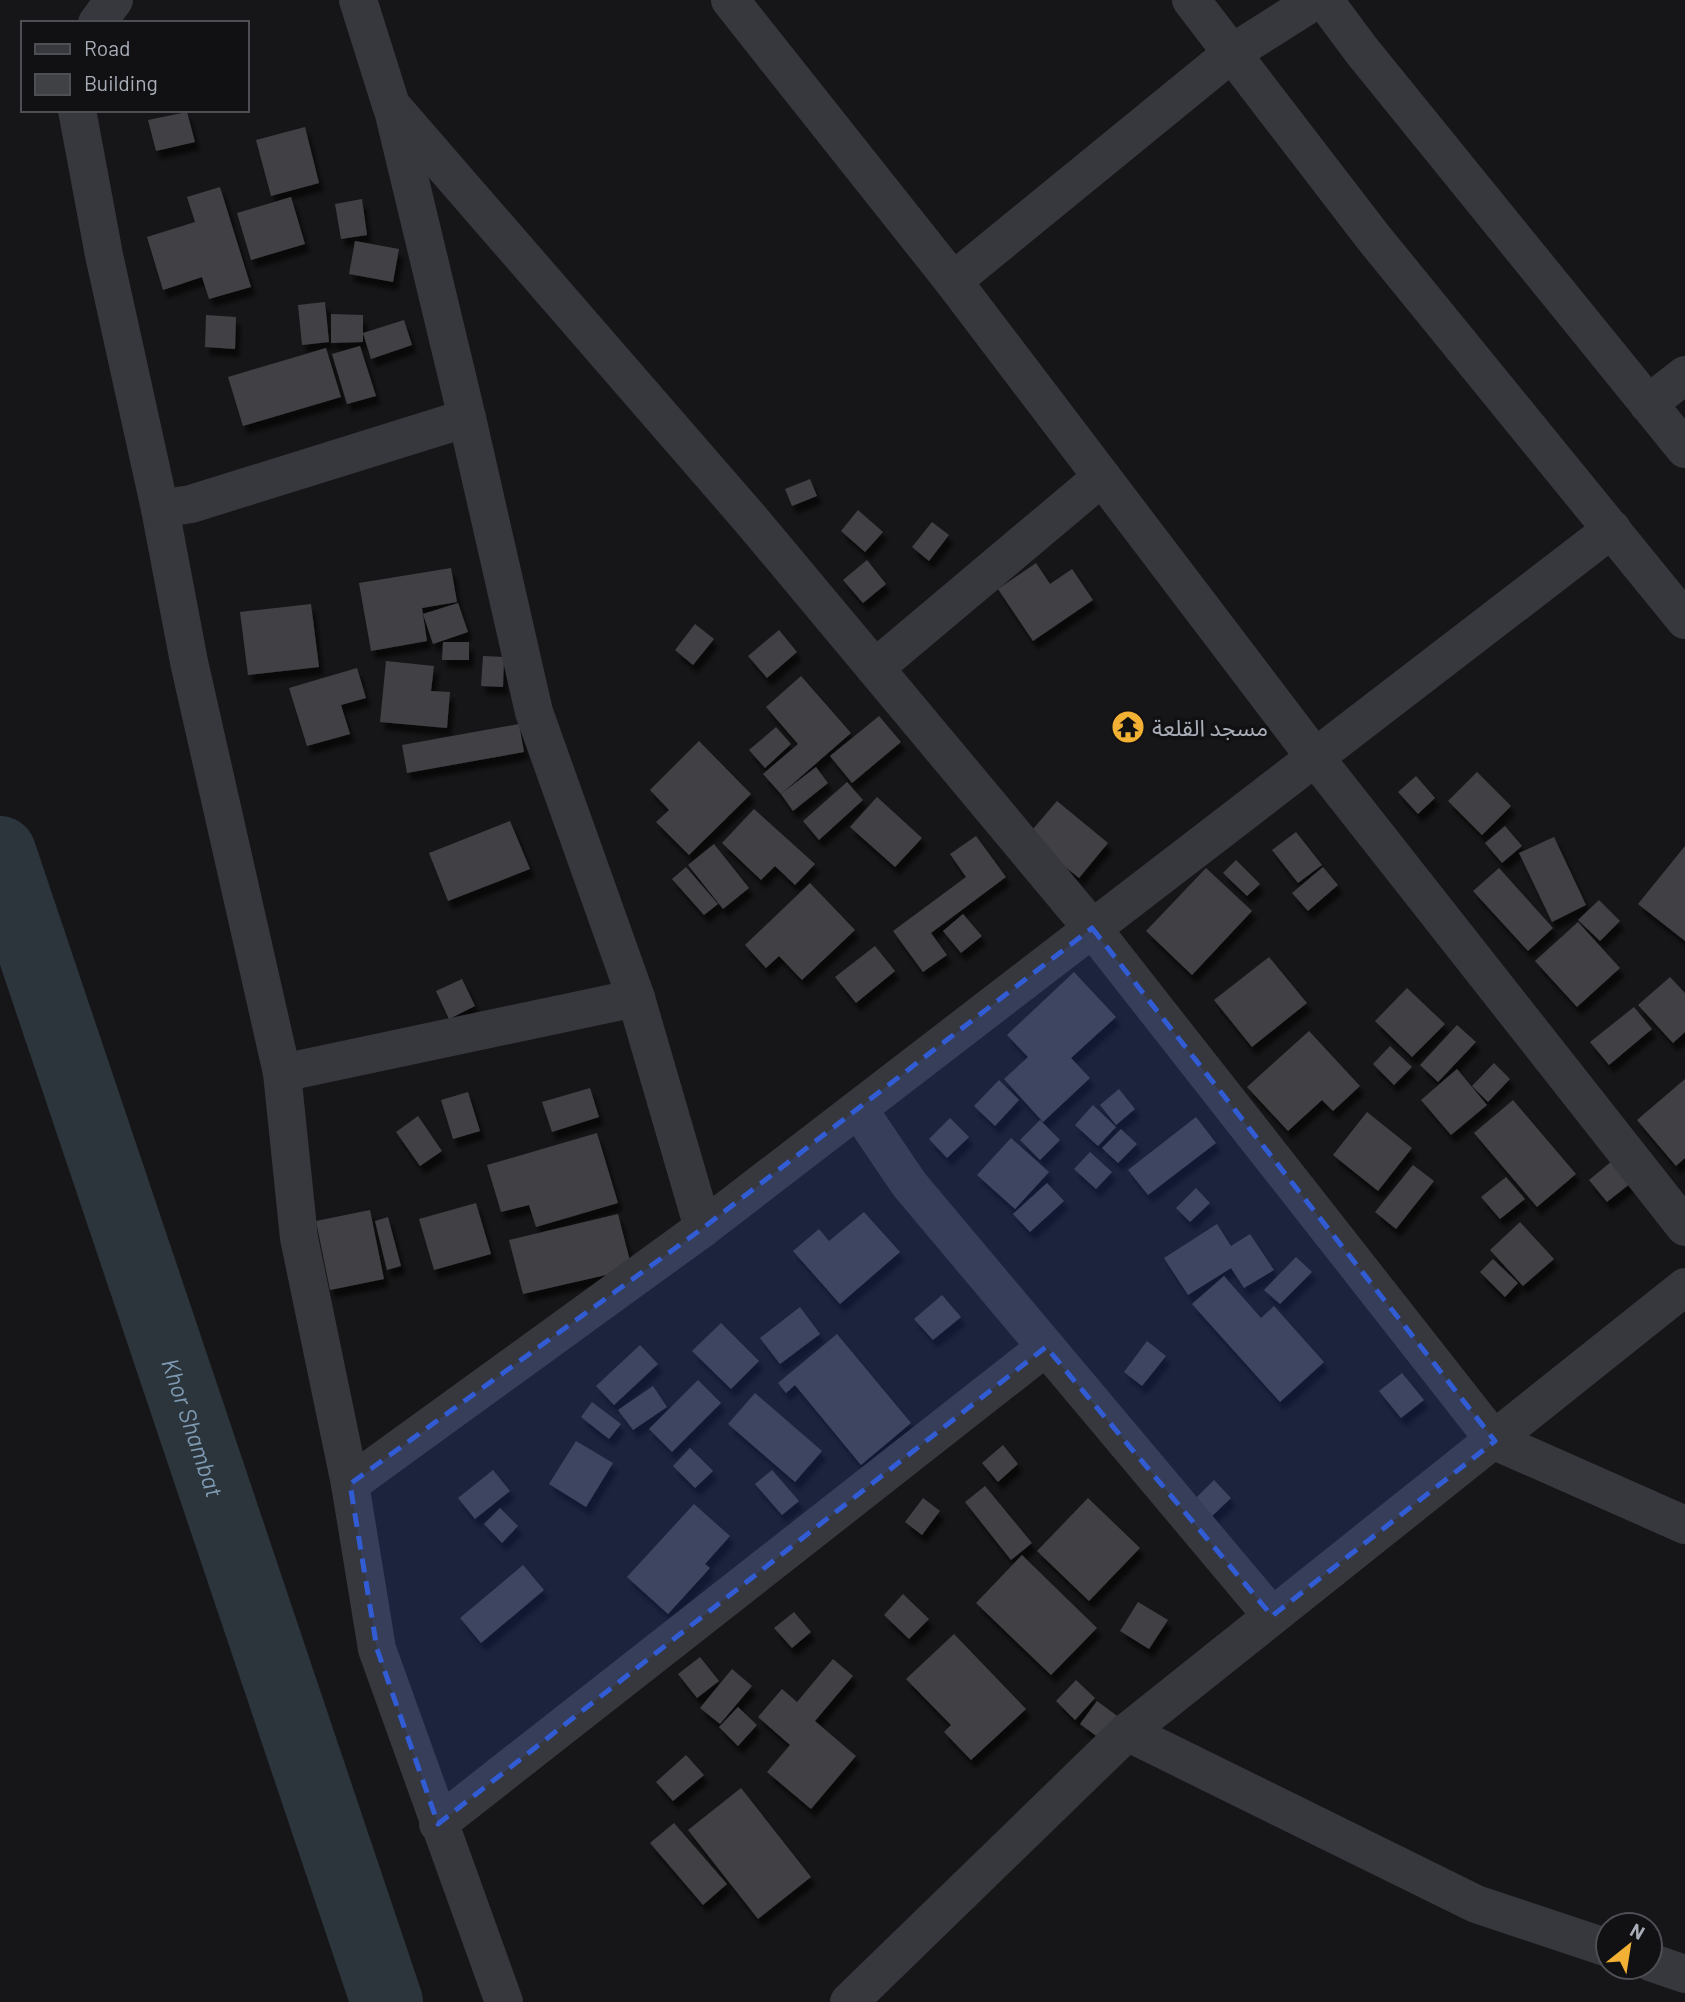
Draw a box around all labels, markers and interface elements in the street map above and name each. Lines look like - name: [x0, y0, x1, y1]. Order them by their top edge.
- legend: [21, 21, 248, 112]
- text: Road: [84, 35, 130, 60]
- text: Building: [84, 70, 158, 95]
- temple icon: مسجد القلعة: [1109, 708, 1147, 746]
- place label: مسجد القلعة: [1152, 713, 1268, 741]
- water label: Khor Shambat: [157, 1354, 231, 1501]
- north arrow: [1594, 1911, 1664, 1981]
- text: N: [1627, 1918, 1649, 1944]

